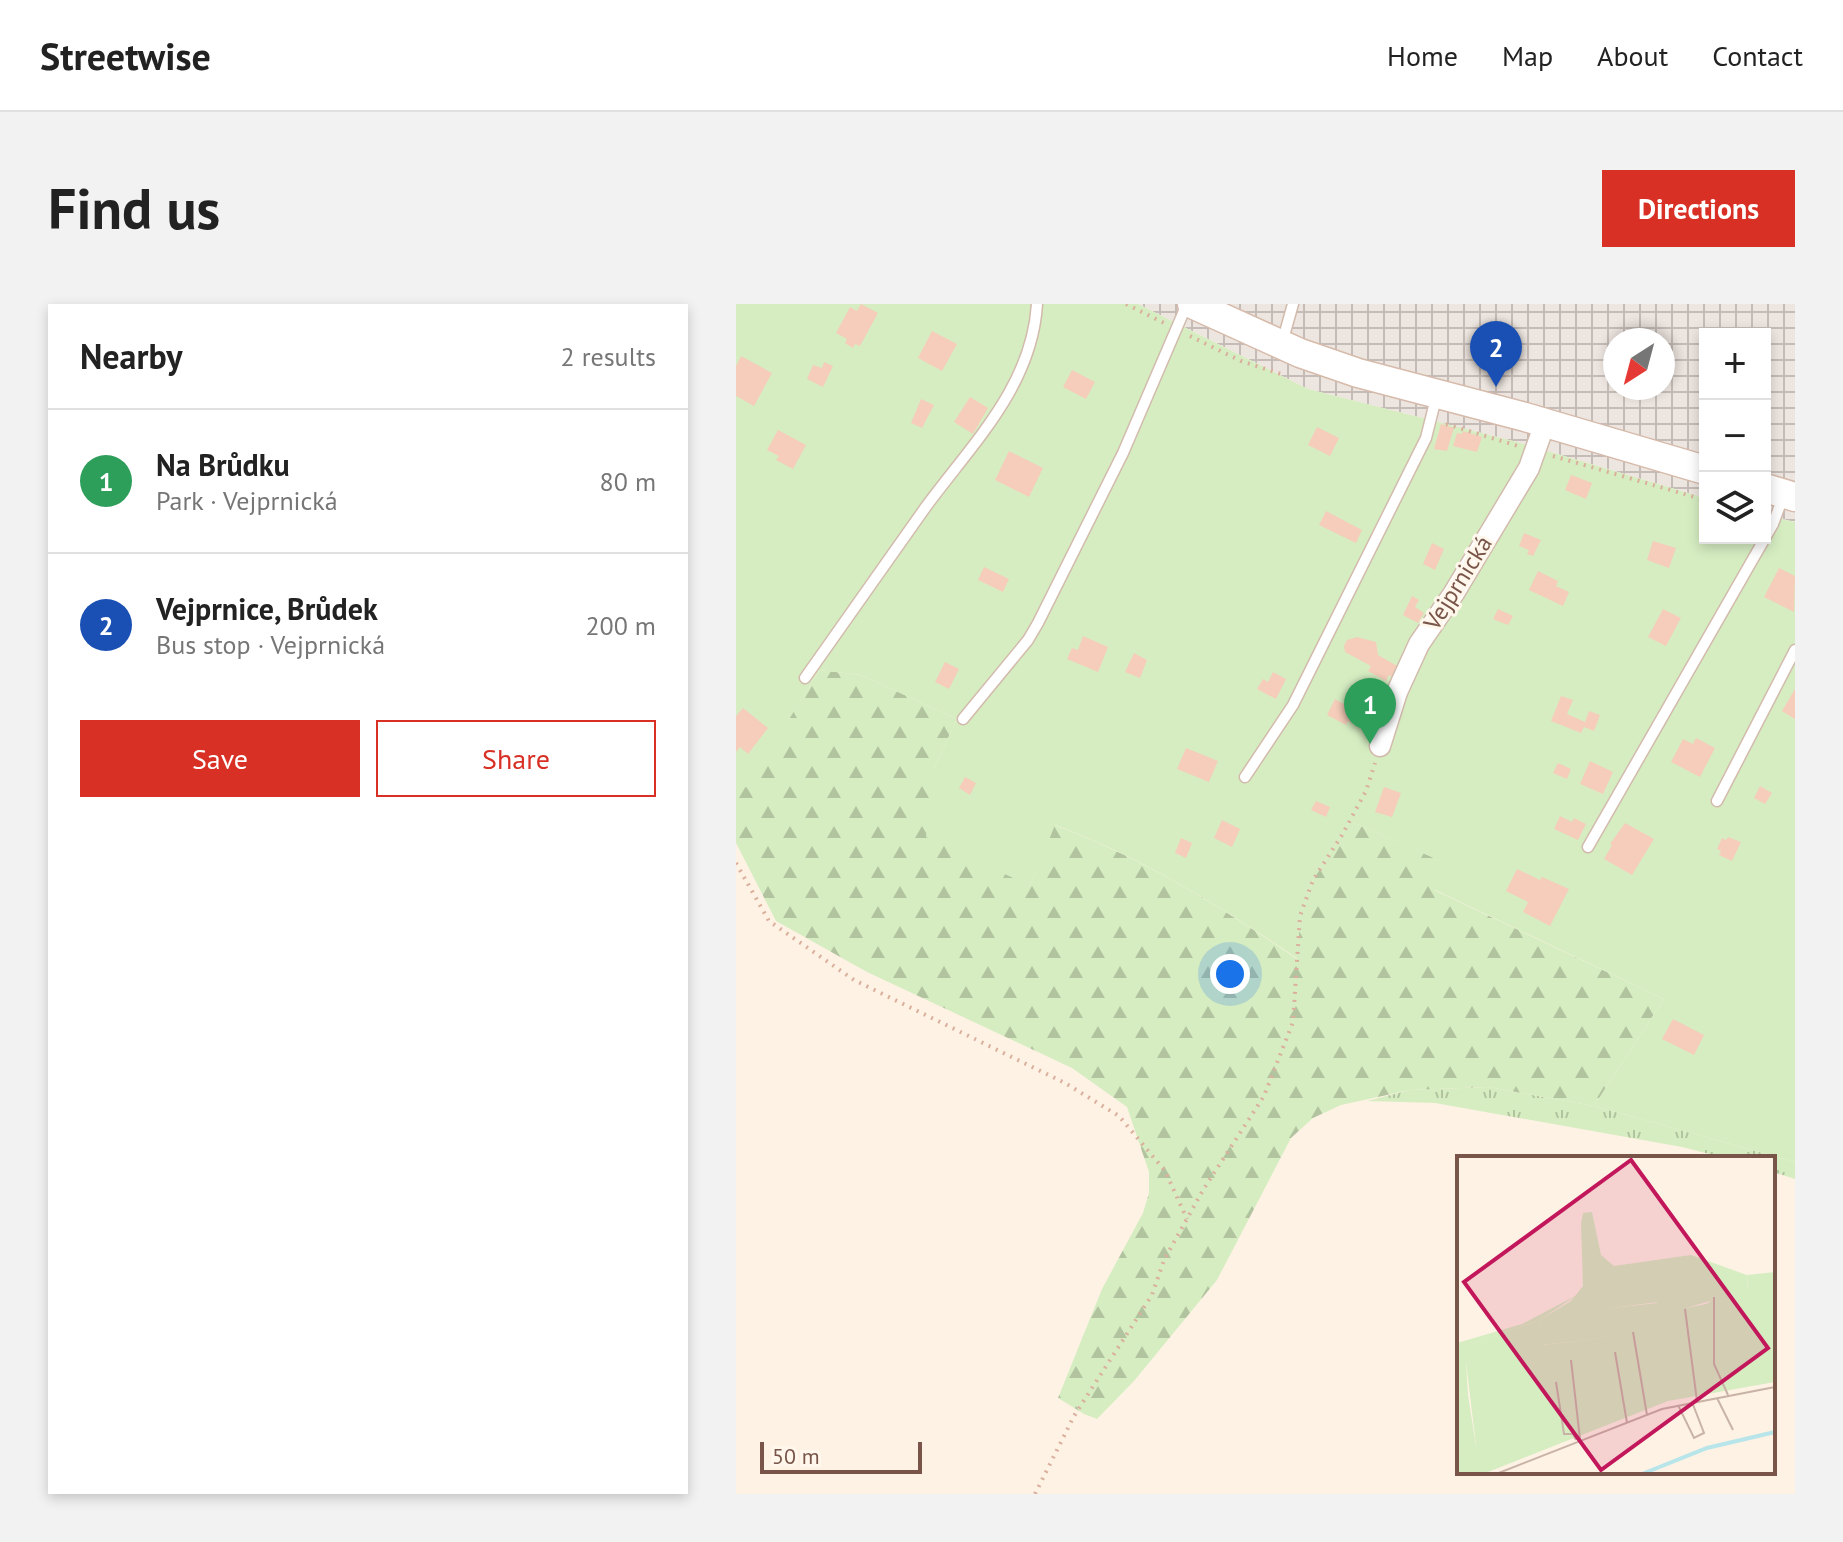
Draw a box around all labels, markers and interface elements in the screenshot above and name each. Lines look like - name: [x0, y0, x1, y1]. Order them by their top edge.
- text: Streetwise: [40, 31, 211, 80]
- text: Home: [1387, 37, 1458, 74]
- text: Map: [1502, 37, 1553, 74]
- text: About: [1597, 37, 1668, 74]
- text: Contact: [1712, 37, 1803, 74]
- button: Directions: [1602, 170, 1795, 247]
- text: Find us: [48, 172, 220, 244]
- pin: 2: [1470, 321, 1522, 387]
- north arrow: [1603, 328, 1675, 400]
- map controls: [1699, 328, 1771, 544]
- button: +: [1699, 328, 1771, 400]
- text: Nearby: [80, 334, 182, 378]
- text: 2 results: [561, 340, 656, 373]
- button: −: [1699, 400, 1771, 472]
- text: Na Brůdku: [156, 445, 290, 484]
- text: 1: [99, 465, 113, 498]
- text: 80 m: [600, 465, 656, 498]
- button: layers: [1699, 472, 1771, 544]
- text: Park · Vejprnická: [156, 484, 338, 517]
- street label: Vejprnická: [1416, 530, 1499, 637]
- text: Vejprnice, Brůdek: [156, 589, 378, 628]
- text: 2: [99, 609, 113, 642]
- text: 200 m: [585, 609, 656, 642]
- text: Bus stop · Vejprnická: [156, 628, 385, 661]
- pin: 1: [1344, 678, 1396, 744]
- button: Save: [80, 720, 360, 797]
- button: Share: [376, 720, 656, 797]
- your location: [1210, 954, 1250, 994]
- inset map: [1457, 1156, 1775, 1474]
- scale bar: [760, 1438, 922, 1474]
- text: 50 m: [772, 1442, 820, 1470]

